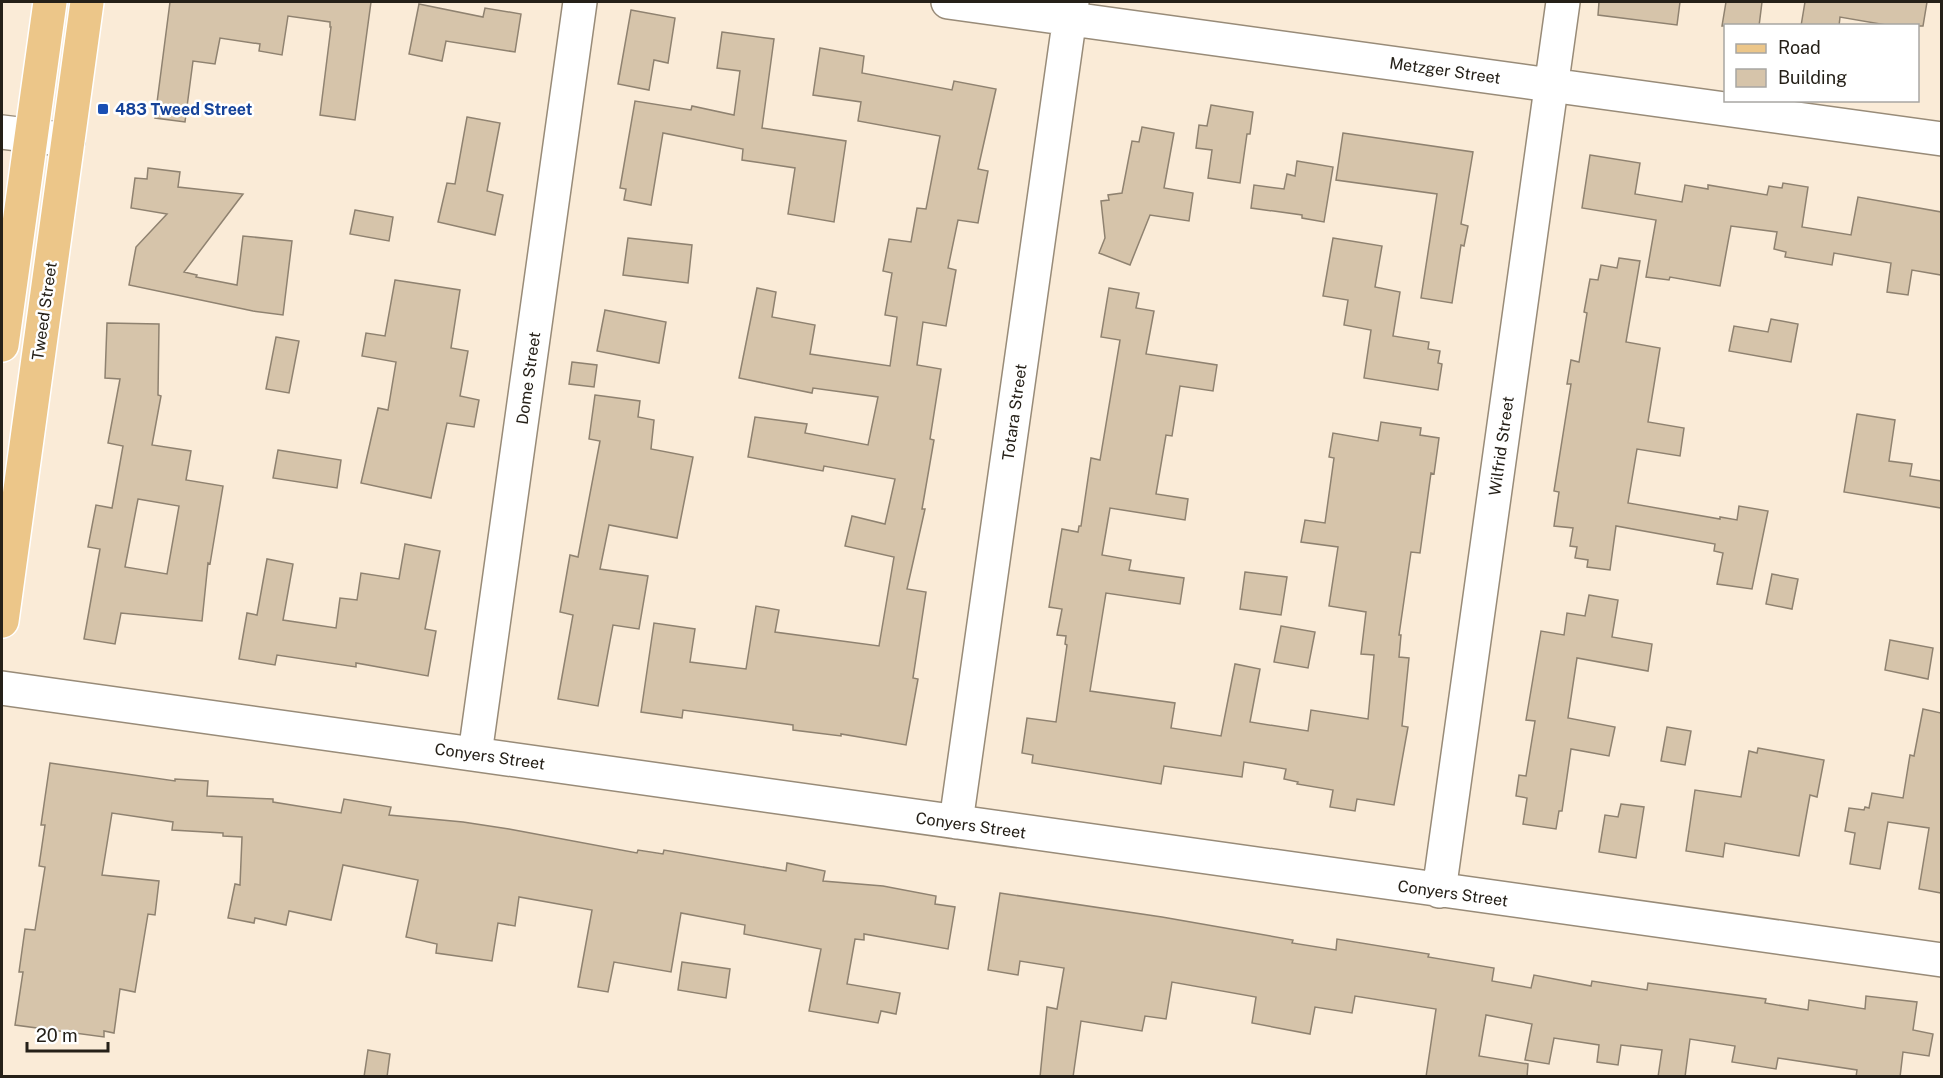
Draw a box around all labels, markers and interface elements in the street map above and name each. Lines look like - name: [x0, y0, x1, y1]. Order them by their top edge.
- legend: [1724, 24, 1919, 102]
- text: Road: [1778, 37, 1821, 58]
- street label: Metzger Street: [1388, 53, 1502, 88]
- text: Building: [1778, 67, 1847, 88]
- place label: 483 Tweed Street: [115, 100, 253, 119]
- marker: 483 Tweed Street: [96, 102, 110, 116]
- street label: Tweed Street: [28, 261, 61, 362]
- street label: Dome Street: [513, 330, 544, 426]
- street label: Totara Street: [998, 362, 1031, 462]
- street label: Wilfrid Street: [1485, 395, 1518, 497]
- street label: Conyers Street: [433, 739, 546, 774]
- street label: Conyers Street: [914, 808, 1027, 843]
- street label: Conyers Street: [1396, 876, 1509, 911]
- scale bar: [27, 1015, 108, 1053]
- text: 20 m: [36, 1025, 78, 1046]

